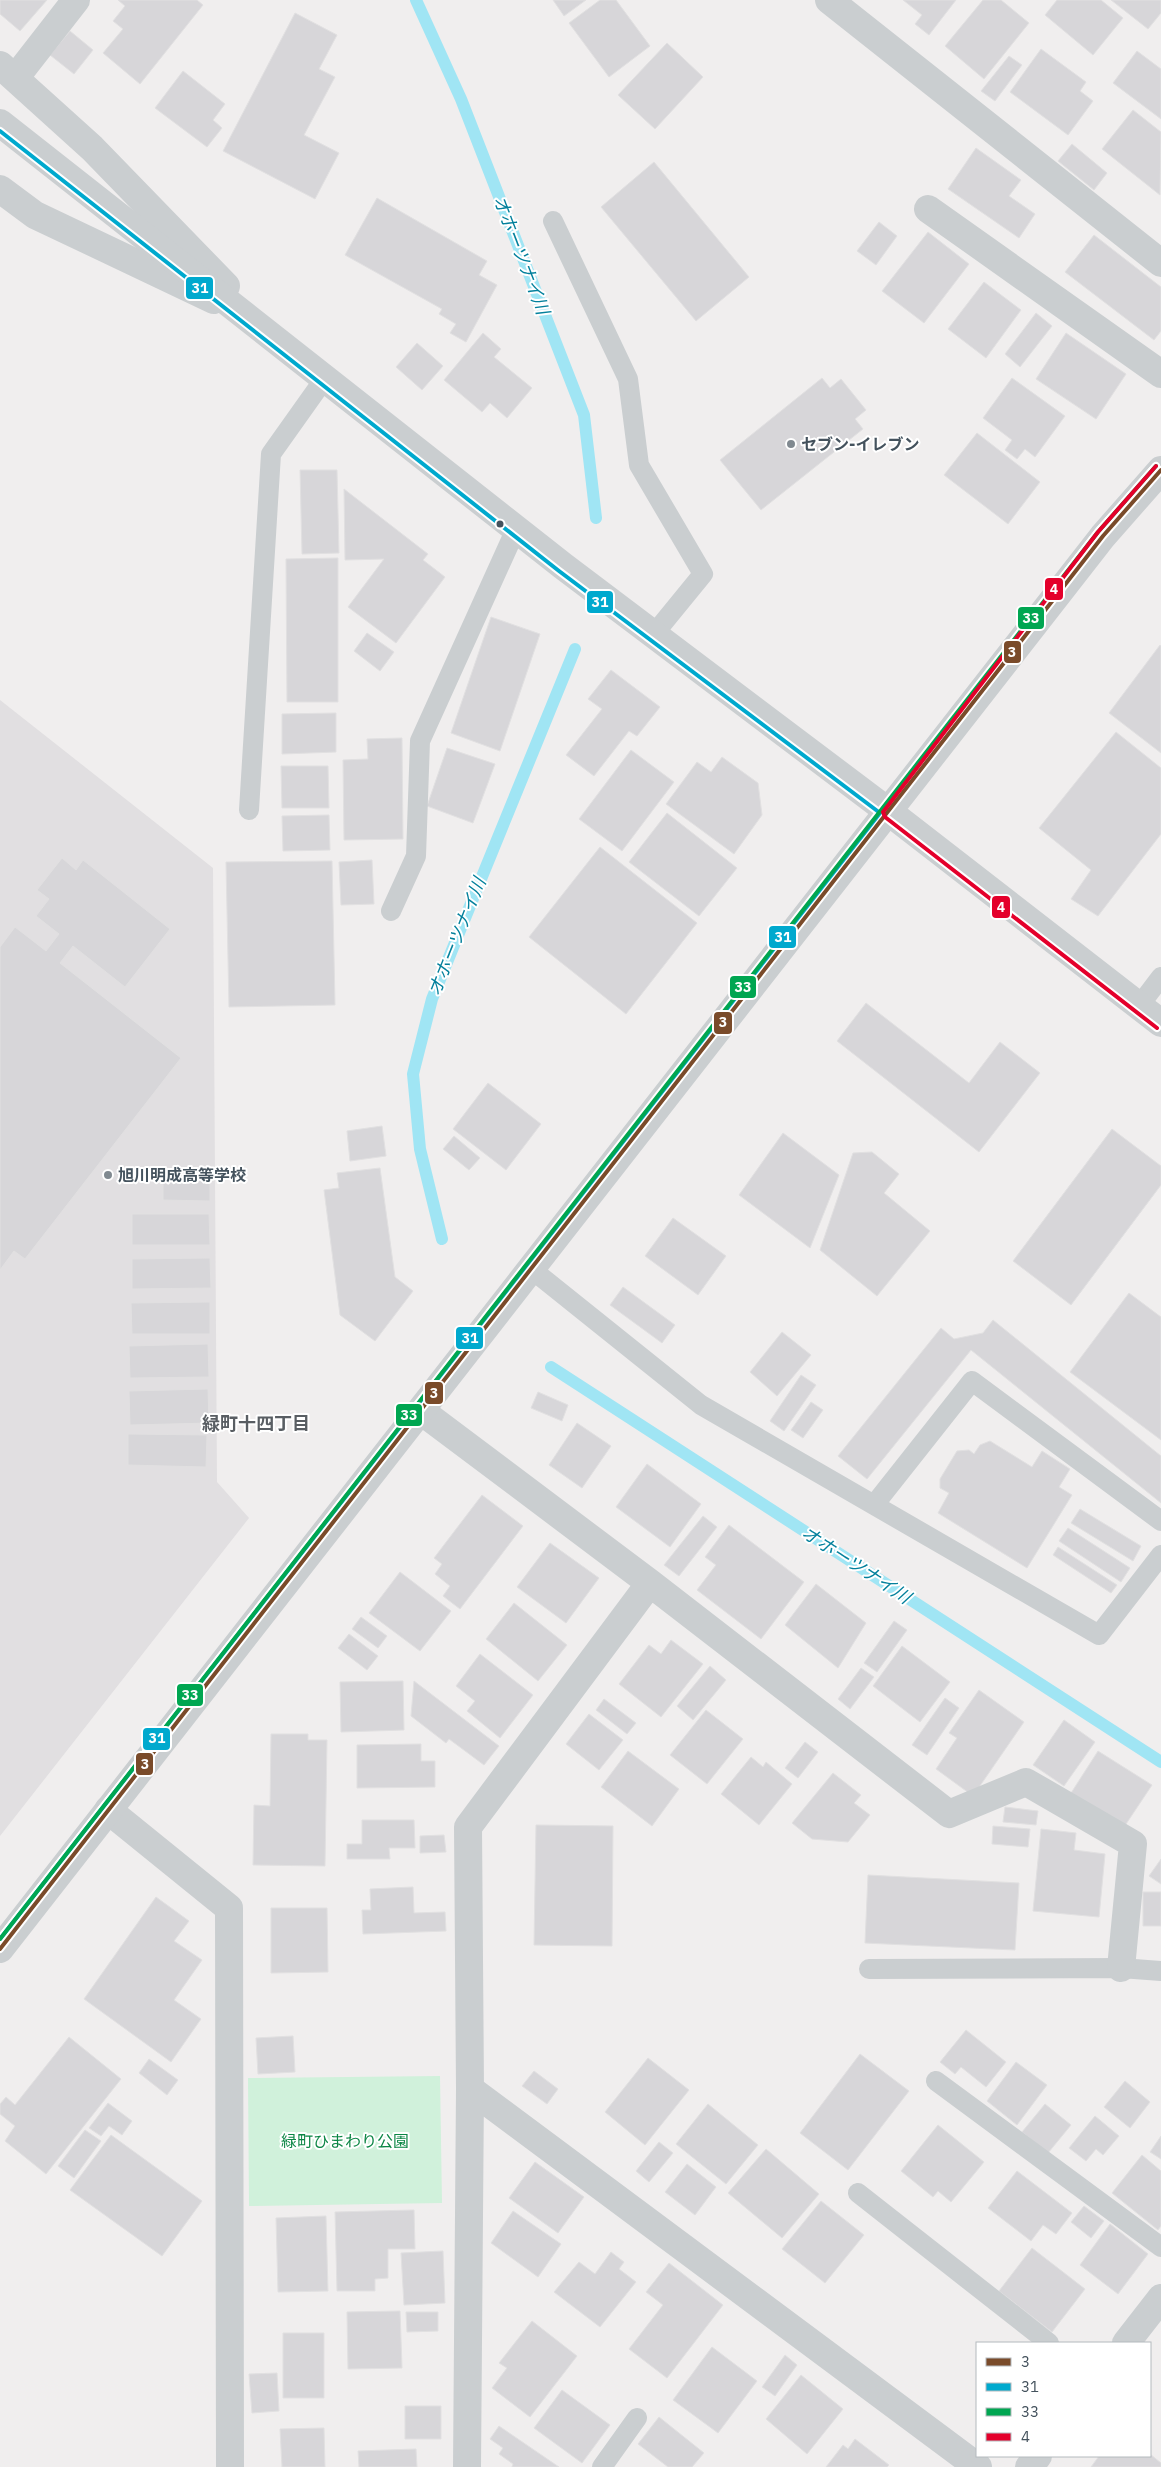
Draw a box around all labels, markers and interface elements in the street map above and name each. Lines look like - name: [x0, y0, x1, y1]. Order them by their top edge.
- water label: オホーツナイ川: [488, 192, 555, 319]
- line badge: 31: [185, 276, 214, 300]
- text: 31: [192, 279, 209, 297]
- place label: セブン-イレブン: [801, 434, 919, 454]
- marker: セブン-イレブン: [785, 438, 797, 450]
- unlabelled marker: [495, 519, 505, 529]
- line badge: 4: [1044, 577, 1064, 601]
- text: 4: [1050, 580, 1058, 598]
- line badge: 31: [586, 590, 614, 614]
- text: 31: [592, 593, 609, 611]
- line badge: 33: [1017, 606, 1045, 630]
- text: 33: [1023, 609, 1039, 627]
- line badge: 3: [1003, 640, 1022, 664]
- text: 3: [1008, 643, 1016, 661]
- water label: オホーツナイ川: [422, 872, 491, 999]
- line badge: 4: [991, 895, 1011, 919]
- text: 4: [997, 898, 1005, 916]
- line badge: 31: [768, 925, 797, 949]
- text: 31: [775, 928, 792, 946]
- line badge: 33: [729, 975, 757, 999]
- text: 33: [735, 978, 751, 996]
- line badge: 3: [713, 1011, 733, 1035]
- text: 3: [719, 1013, 727, 1031]
- place label: 旭川明成高等学校: [118, 1165, 246, 1185]
- marker: 旭川明成高等学校: [102, 1169, 114, 1181]
- line badge: 31: [455, 1326, 484, 1350]
- text: 31: [462, 1329, 479, 1347]
- line badge: 3: [424, 1381, 444, 1405]
- text: 3: [430, 1384, 438, 1402]
- line badge: 33: [395, 1403, 423, 1427]
- text: 33: [401, 1406, 417, 1424]
- district label: 緑町十四丁目: [202, 1412, 310, 1435]
- water label: オホーツナイ川: [797, 1521, 917, 1610]
- line badge: 33: [176, 1683, 204, 1707]
- text: 33: [182, 1686, 198, 1704]
- line badge: 31: [142, 1727, 171, 1751]
- text: 31: [149, 1729, 166, 1747]
- line badge: 3: [135, 1752, 154, 1776]
- text: 3: [141, 1755, 149, 1773]
- park label: 緑町ひまわり公園: [281, 2131, 409, 2151]
- legend: [976, 2342, 1151, 2457]
- text: 3: [1021, 2352, 1030, 2371]
- text: 31: [1021, 2377, 1039, 2396]
- text: 33: [1021, 2402, 1039, 2421]
- text: 4: [1021, 2427, 1030, 2446]

